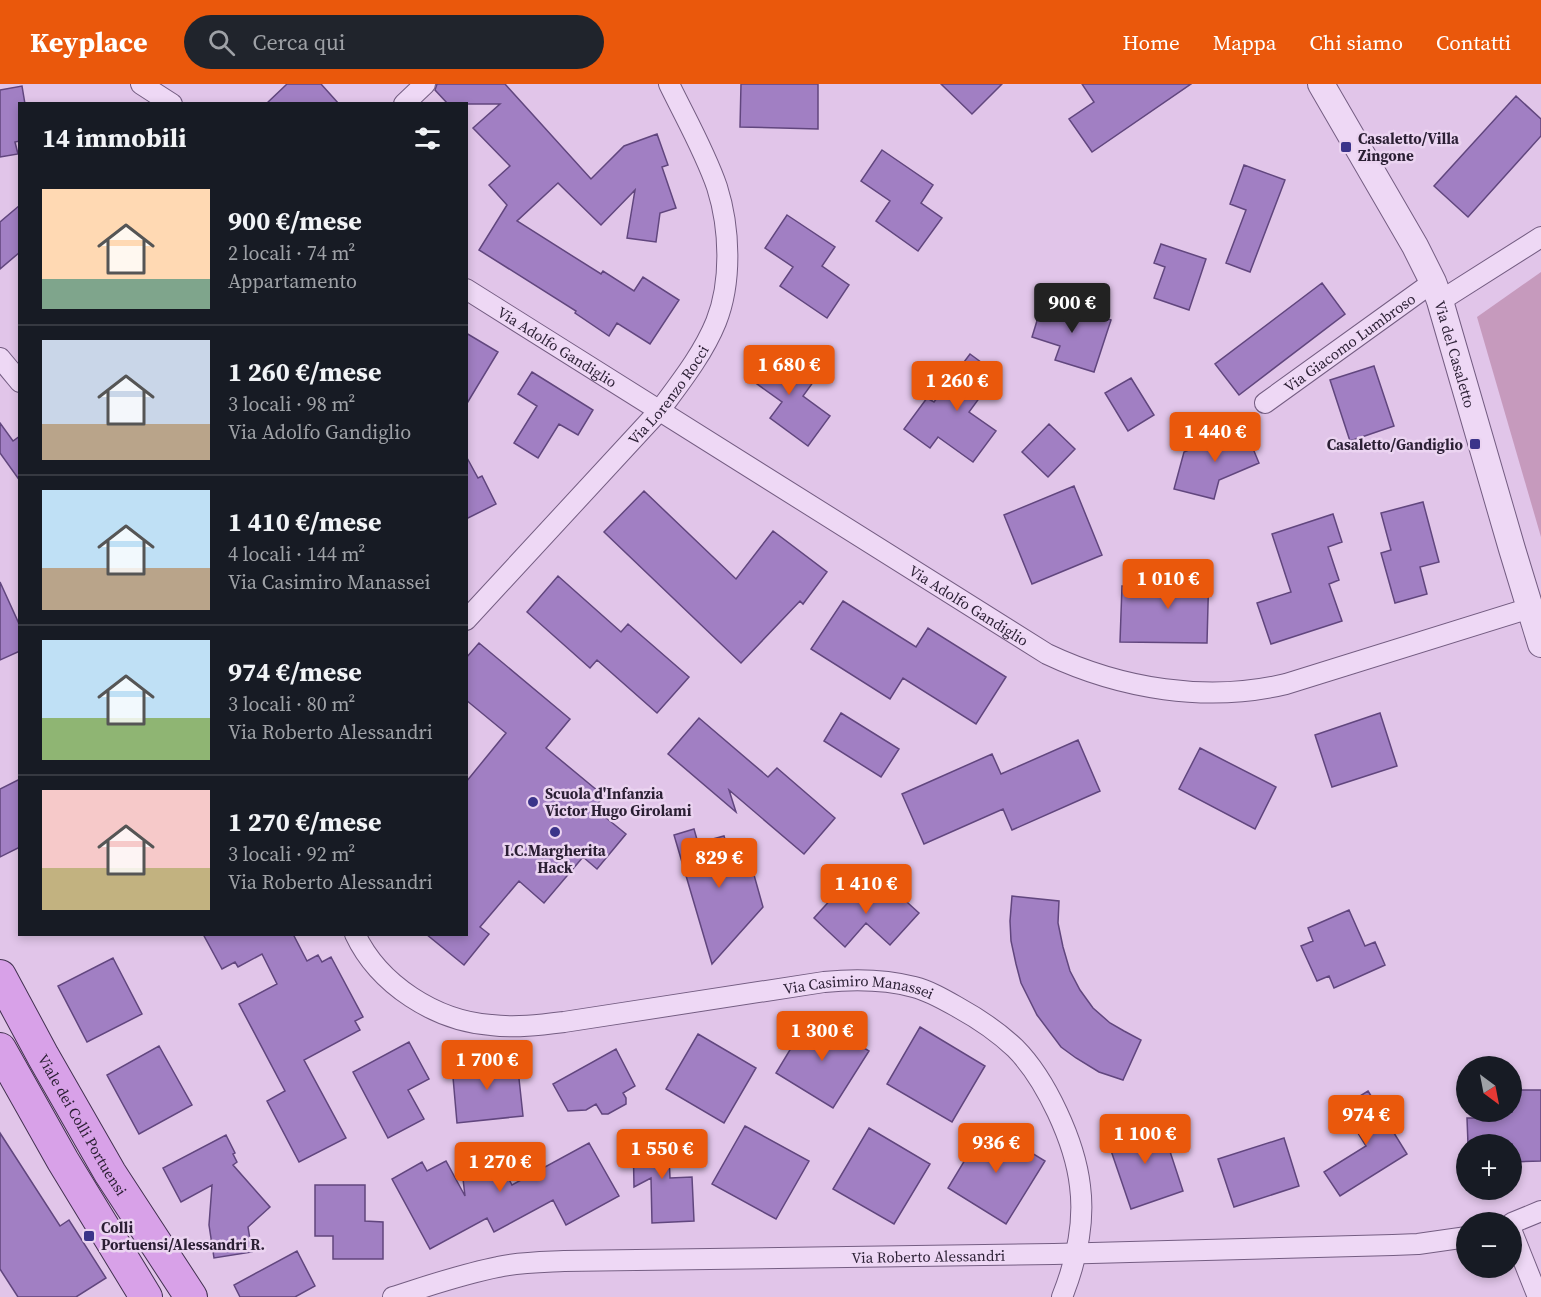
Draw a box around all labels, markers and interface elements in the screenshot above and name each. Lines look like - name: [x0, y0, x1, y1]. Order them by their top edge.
- search box: [184, 15, 604, 69]
- text: Keyplace: [30, 23, 148, 61]
- icon: search: [205, 26, 238, 59]
- text: Cerca qui: [253, 27, 345, 57]
- text: Home: [1122, 28, 1180, 57]
- text: Mappa: [1213, 28, 1277, 57]
- text: Chi siamo: [1310, 28, 1403, 57]
- text: Contatti: [1436, 28, 1511, 57]
- text: 14 immobili: [42, 120, 186, 156]
- icon: filters: [411, 122, 444, 155]
- place label: Casaletto/Villa Zingone: [1358, 128, 1460, 166]
- marker: Casaletto/Villa Zingone: [1339, 140, 1353, 154]
- text: 900 €/mese: [228, 203, 362, 239]
- icon: home: [90, 213, 162, 285]
- text: 2 locali · 74 m²: [228, 239, 355, 267]
- text: Appartamento: [228, 267, 357, 295]
- pin: 900 €: [1030, 283, 1114, 334]
- text: 900 €: [1048, 288, 1096, 316]
- street label: Via Giacomo Lumbroso: [1279, 288, 1419, 397]
- street label: Via del Casaletto: [1430, 298, 1481, 410]
- street label: Via Adolfo Gandiglio: [494, 301, 621, 392]
- street label: Via Lorenzo Rocci: [623, 341, 713, 449]
- pin: 1 680 €: [734, 345, 844, 396]
- text: 1 680 €: [758, 350, 820, 378]
- text: 1 260 €/mese: [228, 354, 381, 390]
- pin: 1 260 €: [902, 361, 1012, 412]
- icon: home: [90, 364, 162, 436]
- text: 1 260 €: [926, 366, 988, 394]
- text: 3 locali · 98 m²: [228, 390, 355, 418]
- pin: 1 440 €: [1160, 412, 1270, 463]
- text: 1 440 €: [1184, 417, 1246, 445]
- text: Via Adolfo Gandiglio: [228, 418, 411, 446]
- place label: Casaletto/Gandiglio: [1327, 434, 1464, 455]
- marker: Casaletto/Gandiglio: [1468, 437, 1482, 451]
- text: 1 410 €/mese: [228, 504, 381, 540]
- icon: home: [90, 514, 162, 586]
- text: 4 locali · 144 m²: [228, 540, 365, 568]
- street label: Via Adolfo Gandiglio: [905, 559, 1033, 650]
- pin: 1 010 €: [1113, 559, 1223, 610]
- text: 1 010 €: [1137, 564, 1199, 592]
- text: Via Casimiro Manassei: [228, 568, 431, 596]
- text: 974 €/mese: [228, 654, 362, 690]
- icon: home: [90, 664, 162, 736]
- text: 3 locali · 80 m²: [228, 690, 355, 718]
- text: Via Roberto Alessandri: [228, 718, 433, 746]
- place label: Scuola d'Infanzia Victor Hugo Girolami: [545, 783, 692, 821]
- marker: Scuola d'Infanzia Victor Hugo Girolami: [526, 795, 540, 809]
- text: 1 270 €/mese: [228, 804, 381, 840]
- icon: home: [90, 814, 162, 886]
- marker: I.C.Margherita Hack: [548, 825, 562, 839]
- pin: 829 €: [677, 838, 761, 889]
- text: 3 locali · 92 m²: [228, 840, 355, 868]
- place label: I.C.Margherita Hack: [504, 840, 607, 878]
- text: 829 €: [695, 843, 743, 871]
- pin: 1 410 €: [811, 864, 921, 915]
- text: Via Roberto Alessandri: [228, 868, 433, 896]
- text: 1 410 €: [835, 869, 897, 897]
- street label: Via Casimiro Manassei: [782, 970, 937, 1004]
- pin: 1 300 €: [767, 1011, 877, 1062]
- text: 1 300 €: [791, 1016, 853, 1044]
- pin: 1 700 €: [432, 1040, 542, 1091]
- text: 1 700 €: [456, 1045, 518, 1073]
- street label: Viale dei Colli Portuensi: [33, 1050, 132, 1199]
- north arrow: [1456, 1056, 1522, 1122]
- map controls: [1456, 1056, 1522, 1278]
- pin: 974 €: [1324, 1095, 1408, 1146]
- text: 974 €: [1342, 1100, 1390, 1128]
- pin: 1 100 €: [1090, 1114, 1200, 1165]
- text: 1 100 €: [1114, 1119, 1176, 1147]
- pin: 936 €: [954, 1123, 1038, 1174]
- text: 936 €: [972, 1128, 1020, 1156]
- pin: 1 550 €: [607, 1129, 717, 1180]
- text: 1 550 €: [631, 1134, 693, 1162]
- button: +: [1456, 1134, 1522, 1200]
- pin: 1 270 €: [445, 1142, 555, 1193]
- text: 1 270 €: [469, 1147, 531, 1175]
- button: −: [1456, 1212, 1522, 1278]
- place label: Colli Portuensi/Alessandri R.: [101, 1217, 265, 1255]
- marker: Colli Portuensi/Alessandri R.: [82, 1229, 96, 1243]
- street label: Via Roberto Alessandri: [851, 1244, 1005, 1267]

